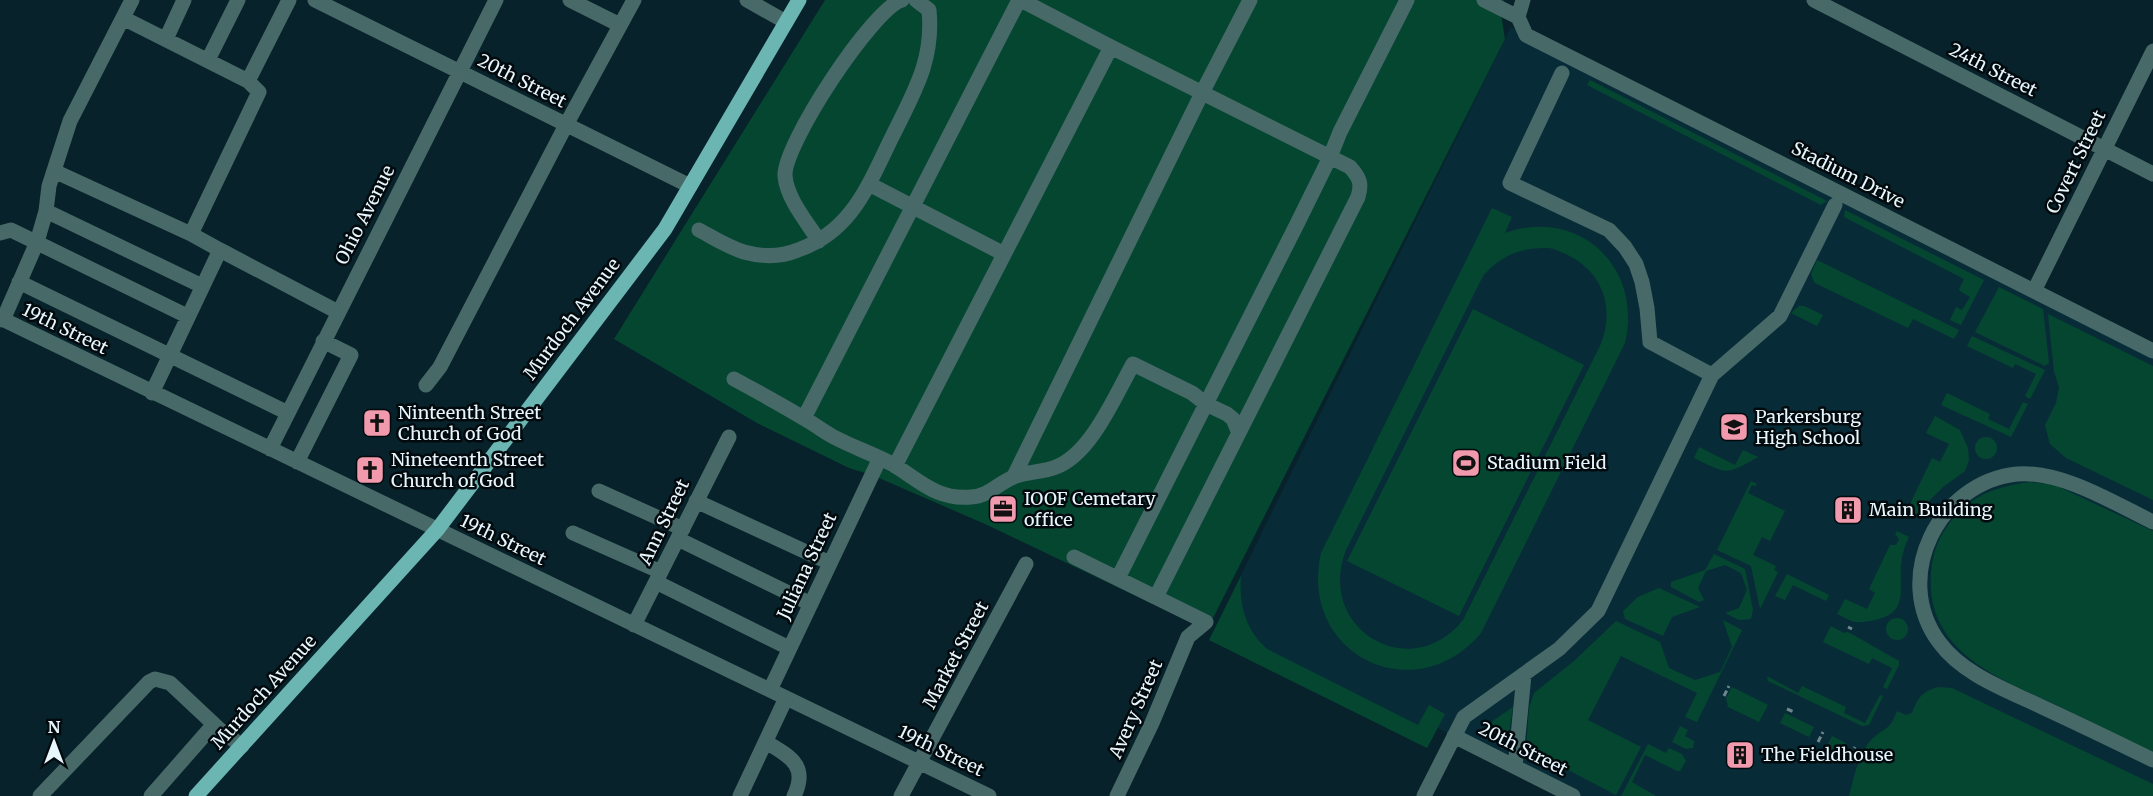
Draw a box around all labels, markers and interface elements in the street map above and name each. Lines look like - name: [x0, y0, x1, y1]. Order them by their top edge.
- street label: 24th Street: [1945, 38, 2041, 101]
- street label: 20th Street: [474, 48, 570, 113]
- street label: Covert Street: [2041, 106, 2111, 217]
- street label: Stadium Drive: [1788, 136, 1909, 213]
- street label: Ohio Avenue: [330, 161, 399, 268]
- street label: Murdoch Avenue: [518, 253, 625, 384]
- street label: 19th Street: [18, 298, 112, 359]
- place label: Ninteenth Street Church of God: [398, 401, 541, 445]
- place label: Parkersburg High School: [1755, 405, 1861, 449]
- church icon: Ninteenth Street Church of God: [361, 407, 393, 439]
- school or university icon: Parkersburg High School: [1718, 411, 1750, 443]
- sports icon: Stadium Field: [1450, 447, 1482, 479]
- place label: Nineteenth Street Church of God: [391, 448, 544, 492]
- place label: Stadium Field: [1487, 451, 1607, 474]
- church icon: Nineteenth Street Church of God: [354, 454, 386, 486]
- street label: Ann Street: [633, 475, 694, 569]
- place label: IOOF Cemetary office: [1024, 487, 1156, 531]
- office icon: IOOF Cemetary office: [987, 493, 1019, 525]
- building icon: Main Building: [1832, 494, 1864, 526]
- place label: Main Building: [1869, 498, 1993, 521]
- street label: 19th Street: [456, 509, 550, 570]
- street label: Juliana Street: [771, 509, 841, 624]
- street label: Market Street: [918, 597, 993, 712]
- street label: Murdoch Avenue: [206, 630, 321, 754]
- street label: Avery Street: [1103, 656, 1168, 763]
- north arrow: [24, 712, 84, 772]
- street label: 20th Street: [1475, 716, 1571, 781]
- text: N: [48, 717, 61, 737]
- street label: 19th Street: [894, 720, 988, 781]
- building icon: The Fieldhouse: [1724, 739, 1756, 771]
- place label: The Fieldhouse: [1761, 743, 1893, 766]

